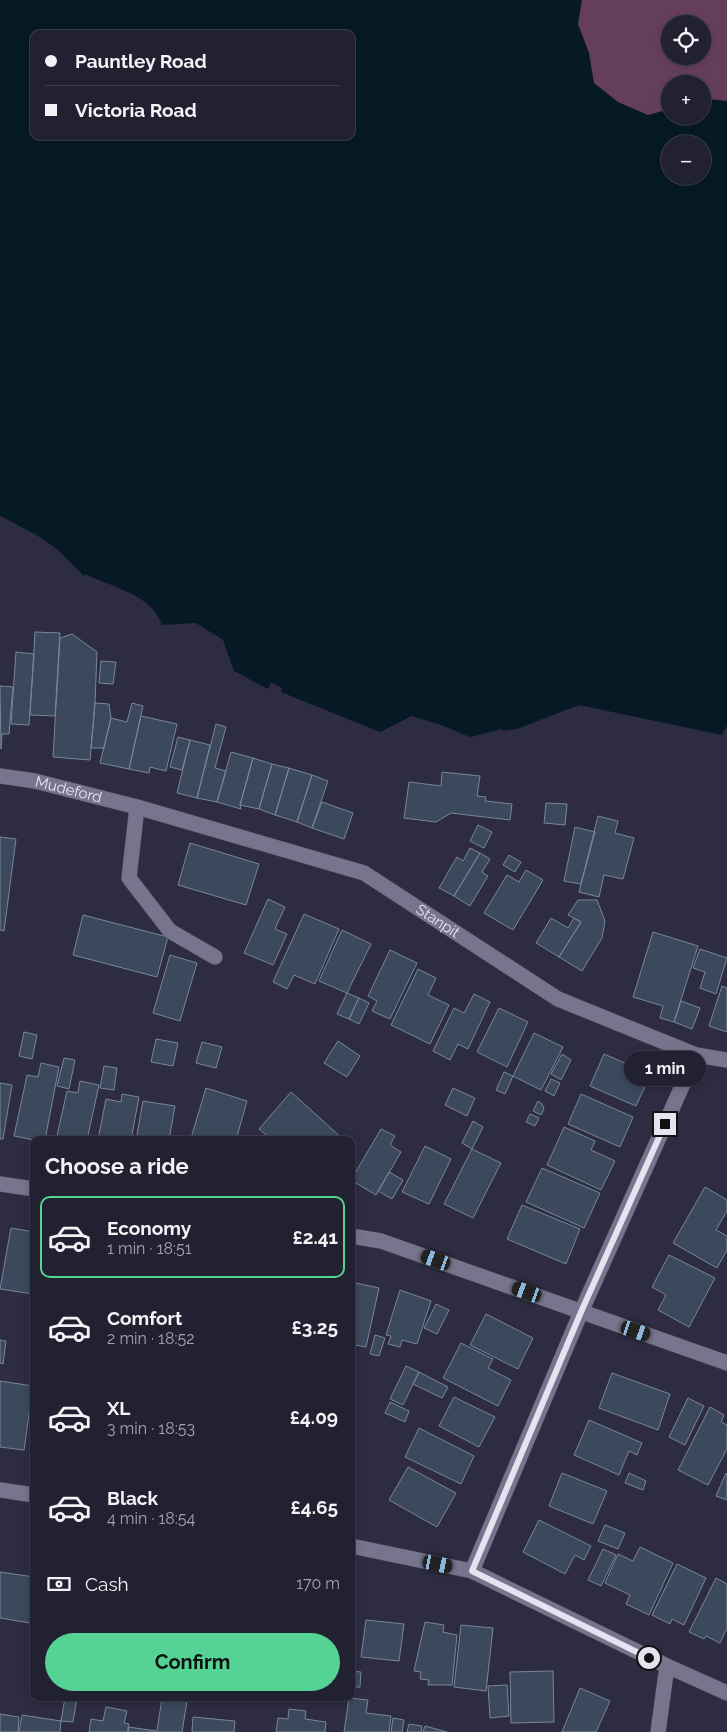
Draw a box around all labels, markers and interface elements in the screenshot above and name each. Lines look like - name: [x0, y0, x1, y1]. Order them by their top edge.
- map controls: [661, 15, 711, 185]
- button: locate: [661, 15, 711, 65]
- text: Pauntley Road: [75, 50, 207, 72]
- button: +: [661, 75, 711, 125]
- text: Victoria Road: [75, 99, 197, 121]
- button: −: [661, 135, 711, 185]
- street label: Mudeford: [33, 772, 104, 807]
- street label: Stanpit: [413, 900, 463, 942]
- callout: 1 min: [624, 1052, 706, 1086]
- text: 1 min: [645, 1059, 685, 1078]
- route end: [654, 1113, 676, 1135]
- text: Choose a ride: [45, 1153, 189, 1179]
- icon: car: [47, 1215, 92, 1260]
- text: Economy: [107, 1217, 191, 1239]
- text: £2.41: [292, 1226, 338, 1248]
- text: 1 min · 18:51: [107, 1239, 192, 1258]
- car: [419, 1248, 452, 1272]
- car: [510, 1280, 543, 1304]
- icon: car: [47, 1305, 92, 1350]
- text: Comfort: [107, 1307, 182, 1329]
- text: £3.25: [292, 1316, 338, 1338]
- car: [619, 1319, 652, 1343]
- text: 2 min · 18:52: [107, 1329, 195, 1348]
- icon: car: [47, 1395, 92, 1440]
- text: XL: [107, 1397, 130, 1419]
- text: £4.09: [290, 1406, 338, 1428]
- text: 3 min · 18:53: [107, 1419, 195, 1438]
- icon: car: [47, 1485, 92, 1530]
- text: Black: [107, 1487, 158, 1509]
- text: £4.65: [290, 1496, 338, 1518]
- text: 4 min · 18:54: [107, 1509, 195, 1528]
- car: [421, 1554, 454, 1574]
- icon: cash: [45, 1570, 73, 1598]
- text: Cash: [85, 1573, 129, 1595]
- text: 170 m: [296, 1574, 340, 1593]
- button: Confirm: [45, 1633, 340, 1691]
- route start: [638, 1647, 660, 1669]

